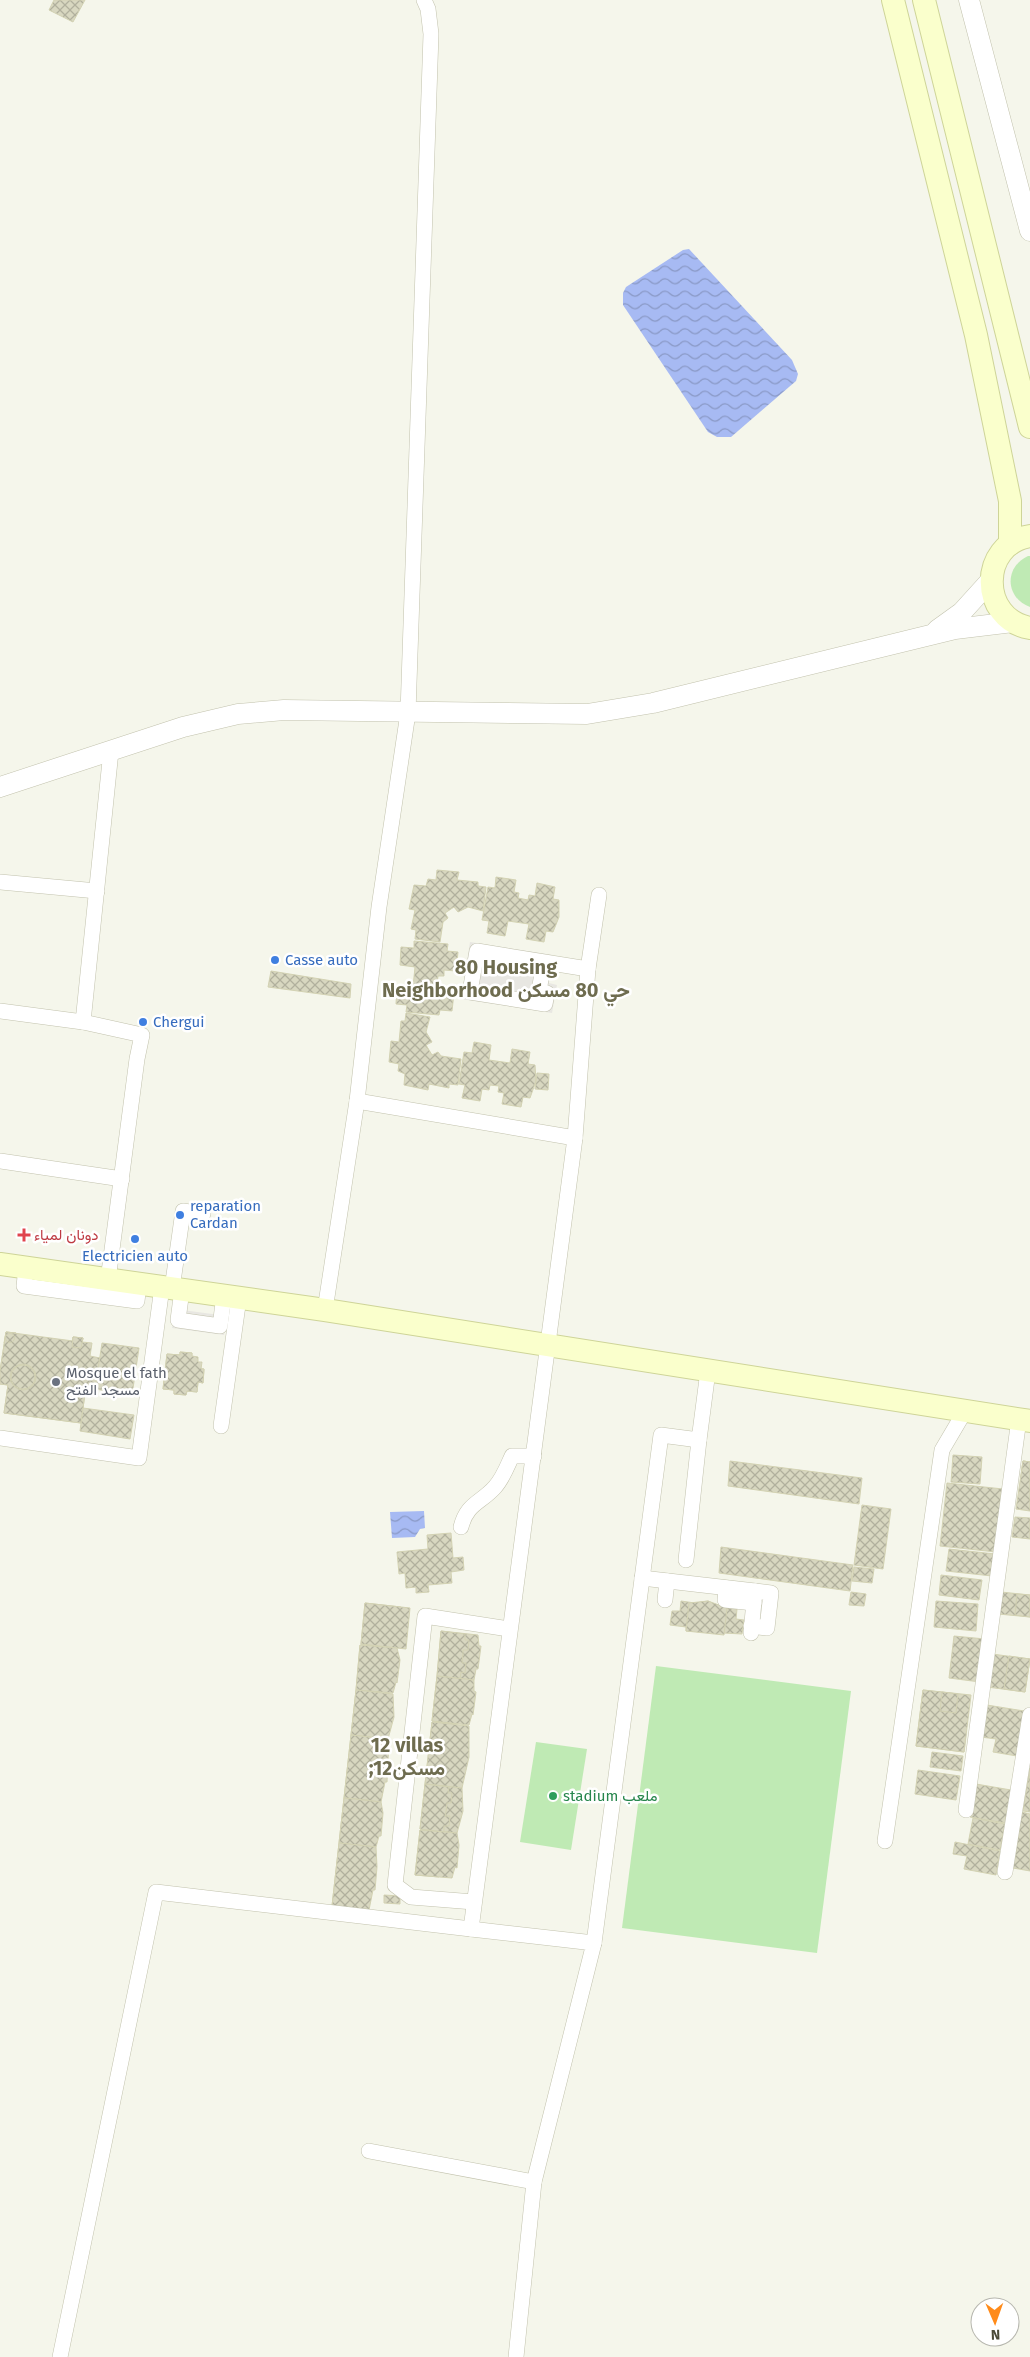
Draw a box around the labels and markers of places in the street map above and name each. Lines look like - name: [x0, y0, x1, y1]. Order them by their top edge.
- place label: Casse auto: [285, 951, 358, 969]
- marker: Casse auto: [269, 954, 281, 966]
- place label: Chergui: [153, 1013, 204, 1031]
- marker: Chergui: [137, 1016, 149, 1028]
- place label: reparation Cardan: [190, 1197, 261, 1232]
- marker: reparation Cardan: [174, 1209, 186, 1221]
- place label: دونان لمياء: [34, 1226, 99, 1244]
- marker: دونان لمياء: [18, 1229, 30, 1241]
- marker: Electricien auto: [129, 1233, 141, 1245]
- place label: Electricien auto: [82, 1247, 188, 1265]
- place label: Mosque el fath مسجد الفتح: [66, 1364, 167, 1401]
- marker: Mosque el fath مسجد الفتح: [50, 1376, 62, 1388]
- place label: stadium ملعب: [563, 1787, 658, 1805]
- marker: stadium ملعب: [547, 1790, 559, 1802]

